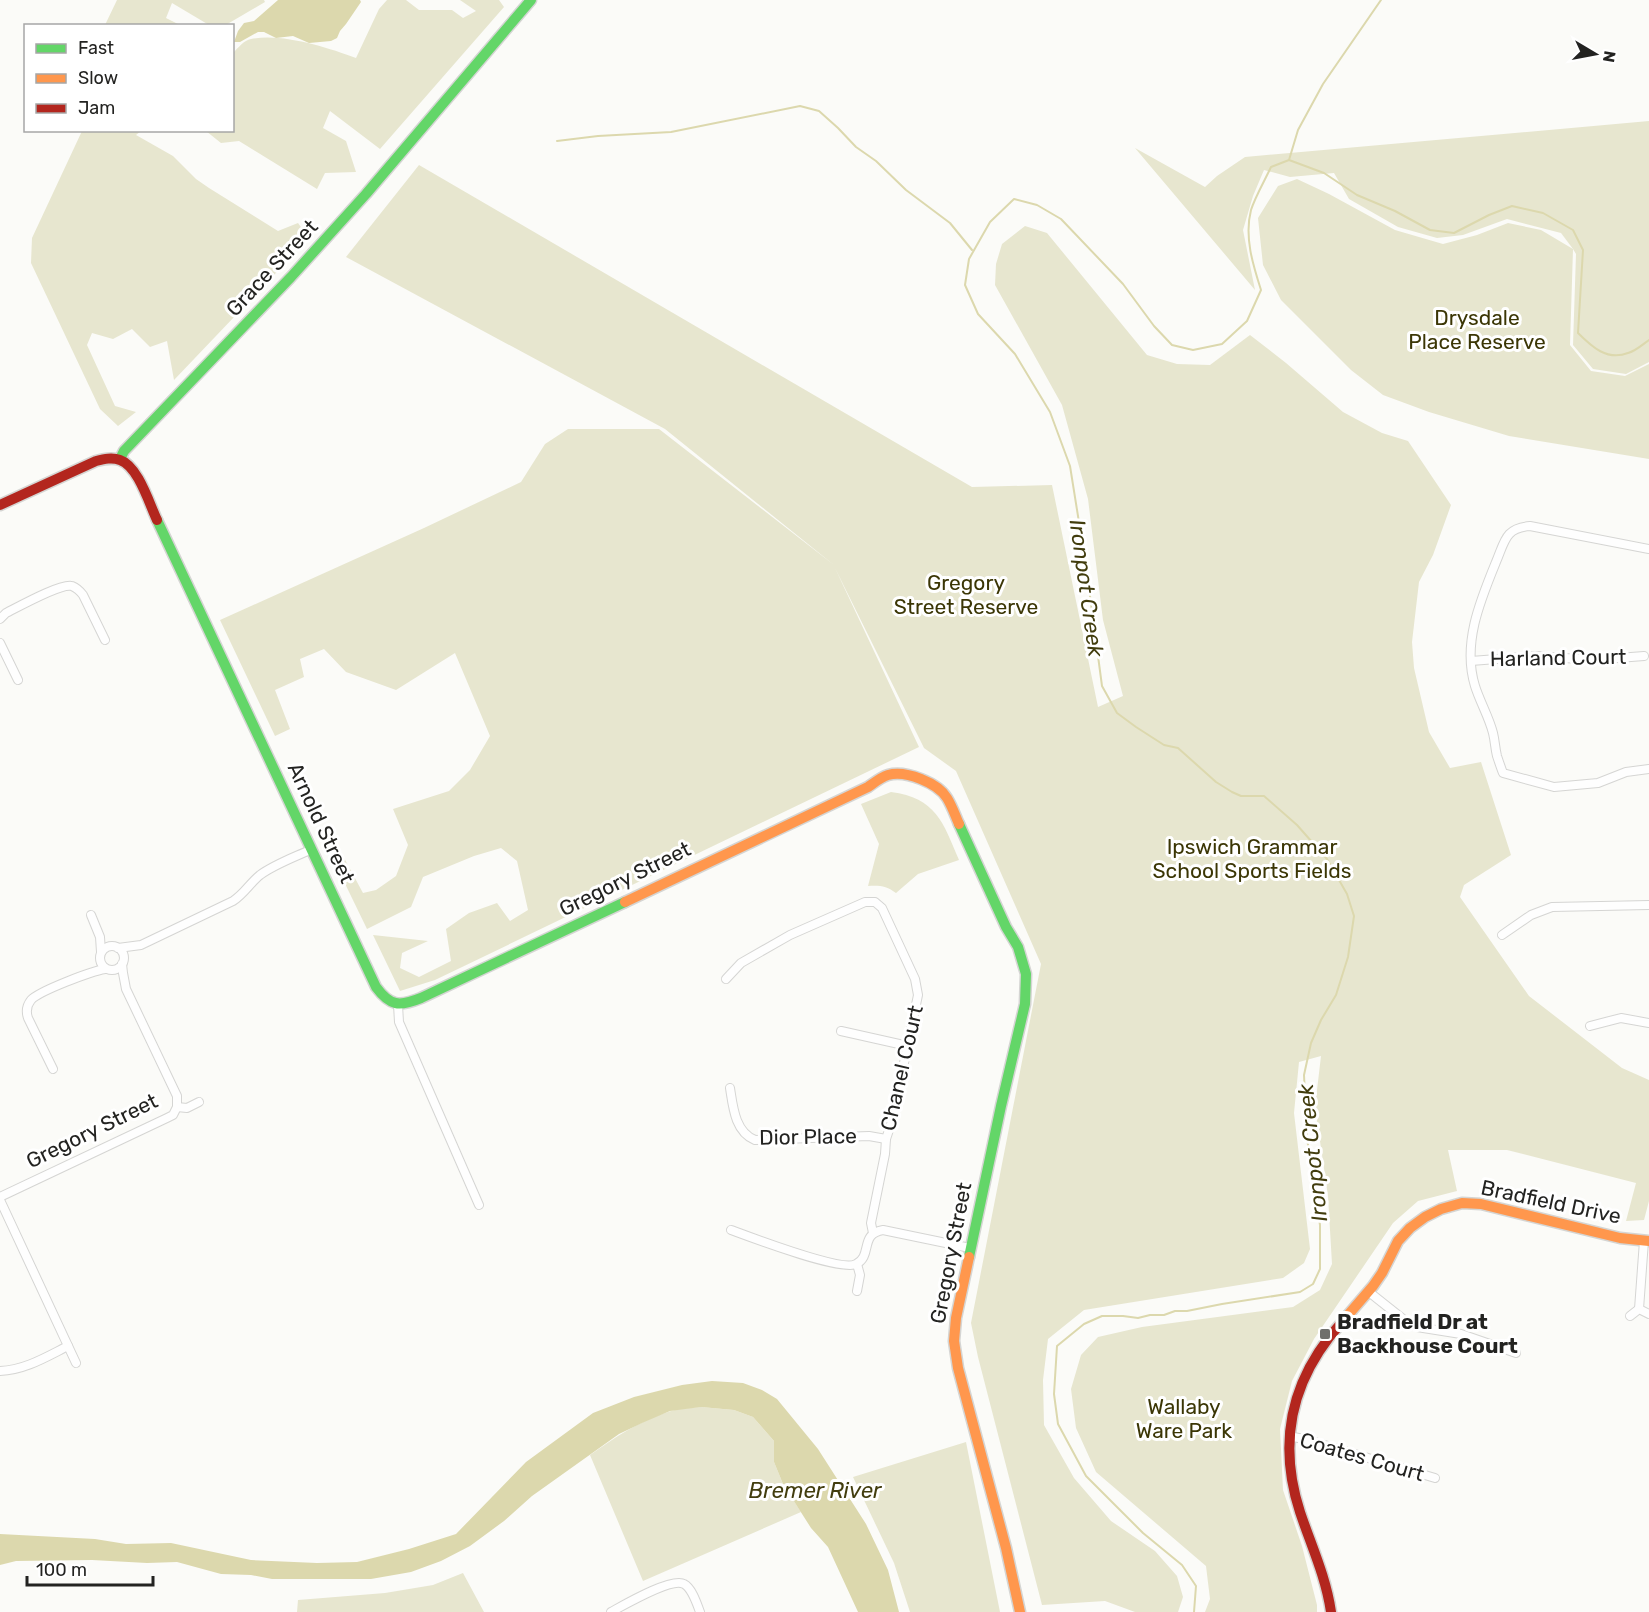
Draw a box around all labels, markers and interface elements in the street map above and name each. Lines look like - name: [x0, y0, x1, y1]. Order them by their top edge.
- legend: [24, 24, 234, 132]
- north arrow: [1565, 24, 1625, 84]
- text: Fast: [78, 37, 114, 59]
- text: N: [1599, 49, 1620, 64]
- text: Slow: [78, 67, 118, 89]
- text: Jam: [78, 97, 115, 119]
- street label: Grace Street: [221, 214, 323, 321]
- park label: Drysdale Place Reserve: [1408, 305, 1546, 354]
- water label: Ironpot Creek: [1064, 518, 1110, 659]
- park label: Gregory Street Reserve: [894, 570, 1038, 619]
- street label: Harland Court: [1490, 644, 1626, 671]
- street label: Arnold Street: [283, 758, 360, 887]
- park label: Ipswich Grammar School Sports Fields: [1153, 834, 1351, 883]
- street label: Gregory Street: [555, 836, 695, 921]
- street label: Chanel Court: [875, 1003, 928, 1133]
- water label: Ironpot Creek: [1292, 1082, 1333, 1223]
- street label: Gregory Street: [22, 1088, 162, 1173]
- street label: Dior Place: [759, 1123, 857, 1150]
- street label: Bradfield Drive: [1479, 1174, 1623, 1229]
- street label: Gregory Street: [925, 1180, 976, 1326]
- place label: Bradfield Dr at Backhouse Court: [1337, 1309, 1518, 1358]
- marker: Bradfield Dr at Backhouse Court: [1318, 1327, 1332, 1341]
- park label: Wallaby Ware Park: [1136, 1394, 1232, 1443]
- street label: Coates Court: [1297, 1427, 1427, 1486]
- water label: Bremer River: [749, 1477, 883, 1504]
- scale bar: [27, 1549, 153, 1587]
- text: 100 m: [36, 1559, 87, 1581]

